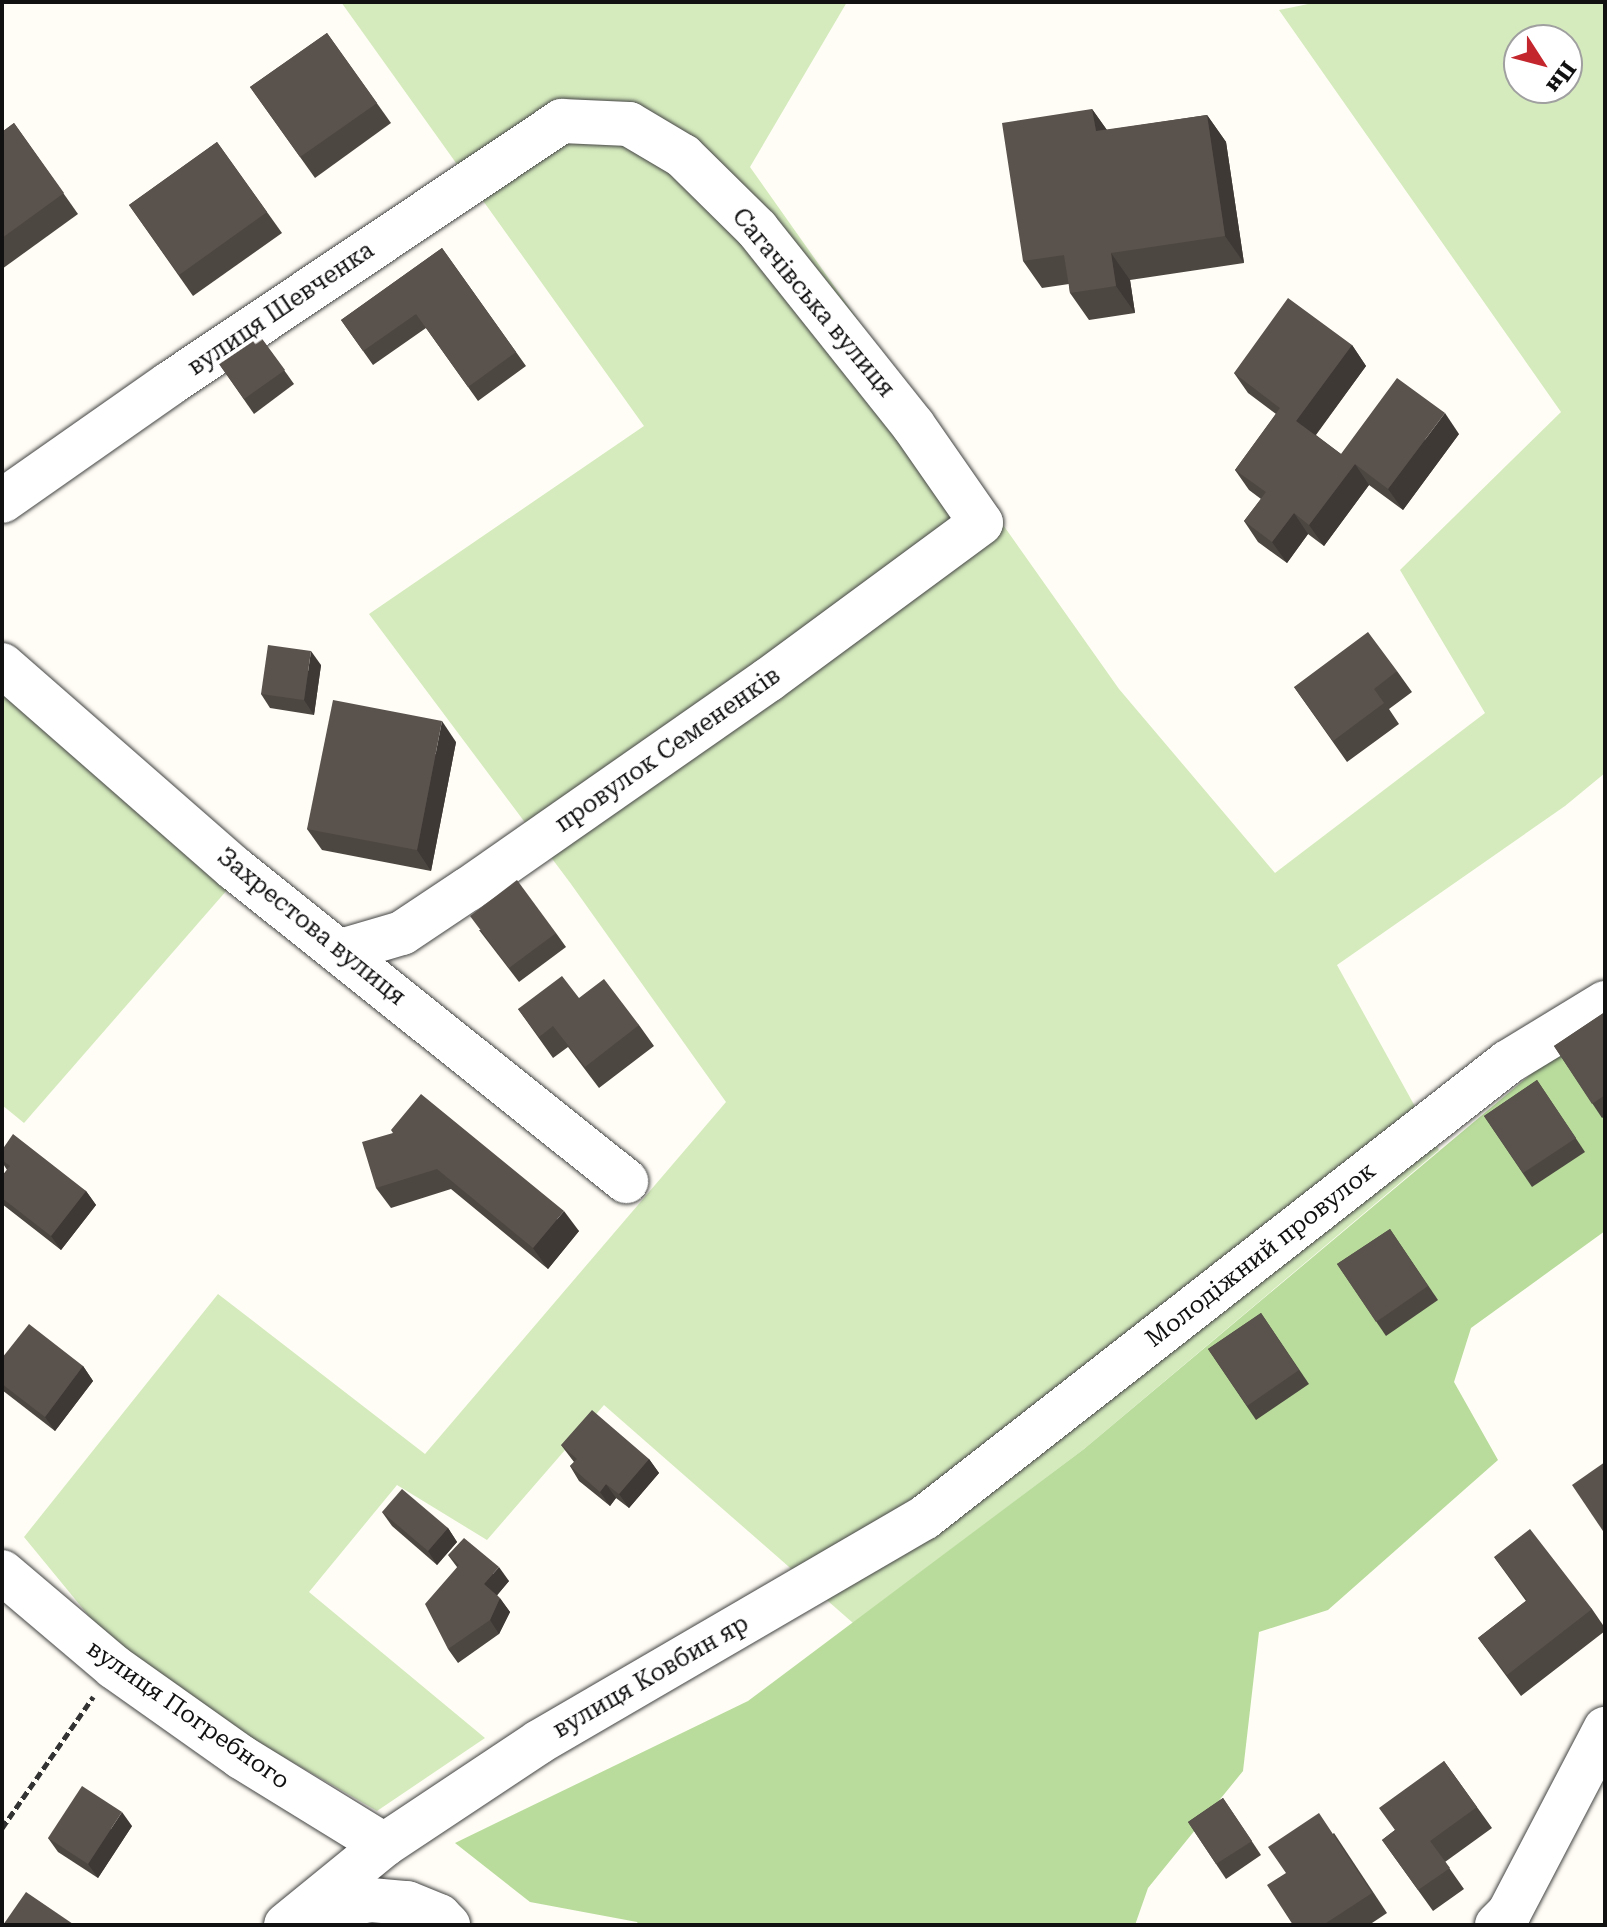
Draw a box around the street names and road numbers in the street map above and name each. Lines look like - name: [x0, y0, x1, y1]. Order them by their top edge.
- street label: Сагачівська вулиця: [726, 203, 900, 403]
- street label: вулиця Шевченка: [182, 236, 380, 382]
- street label: провулок Семененків: [550, 661, 786, 839]
- street label: Захрестова вулиця: [211, 842, 411, 1012]
- street label: Молодіжний провулок: [1140, 1156, 1382, 1354]
- street label: вулиця Ковбин яр: [548, 1609, 754, 1745]
- street label: вулиця Погребного: [81, 1634, 295, 1796]

